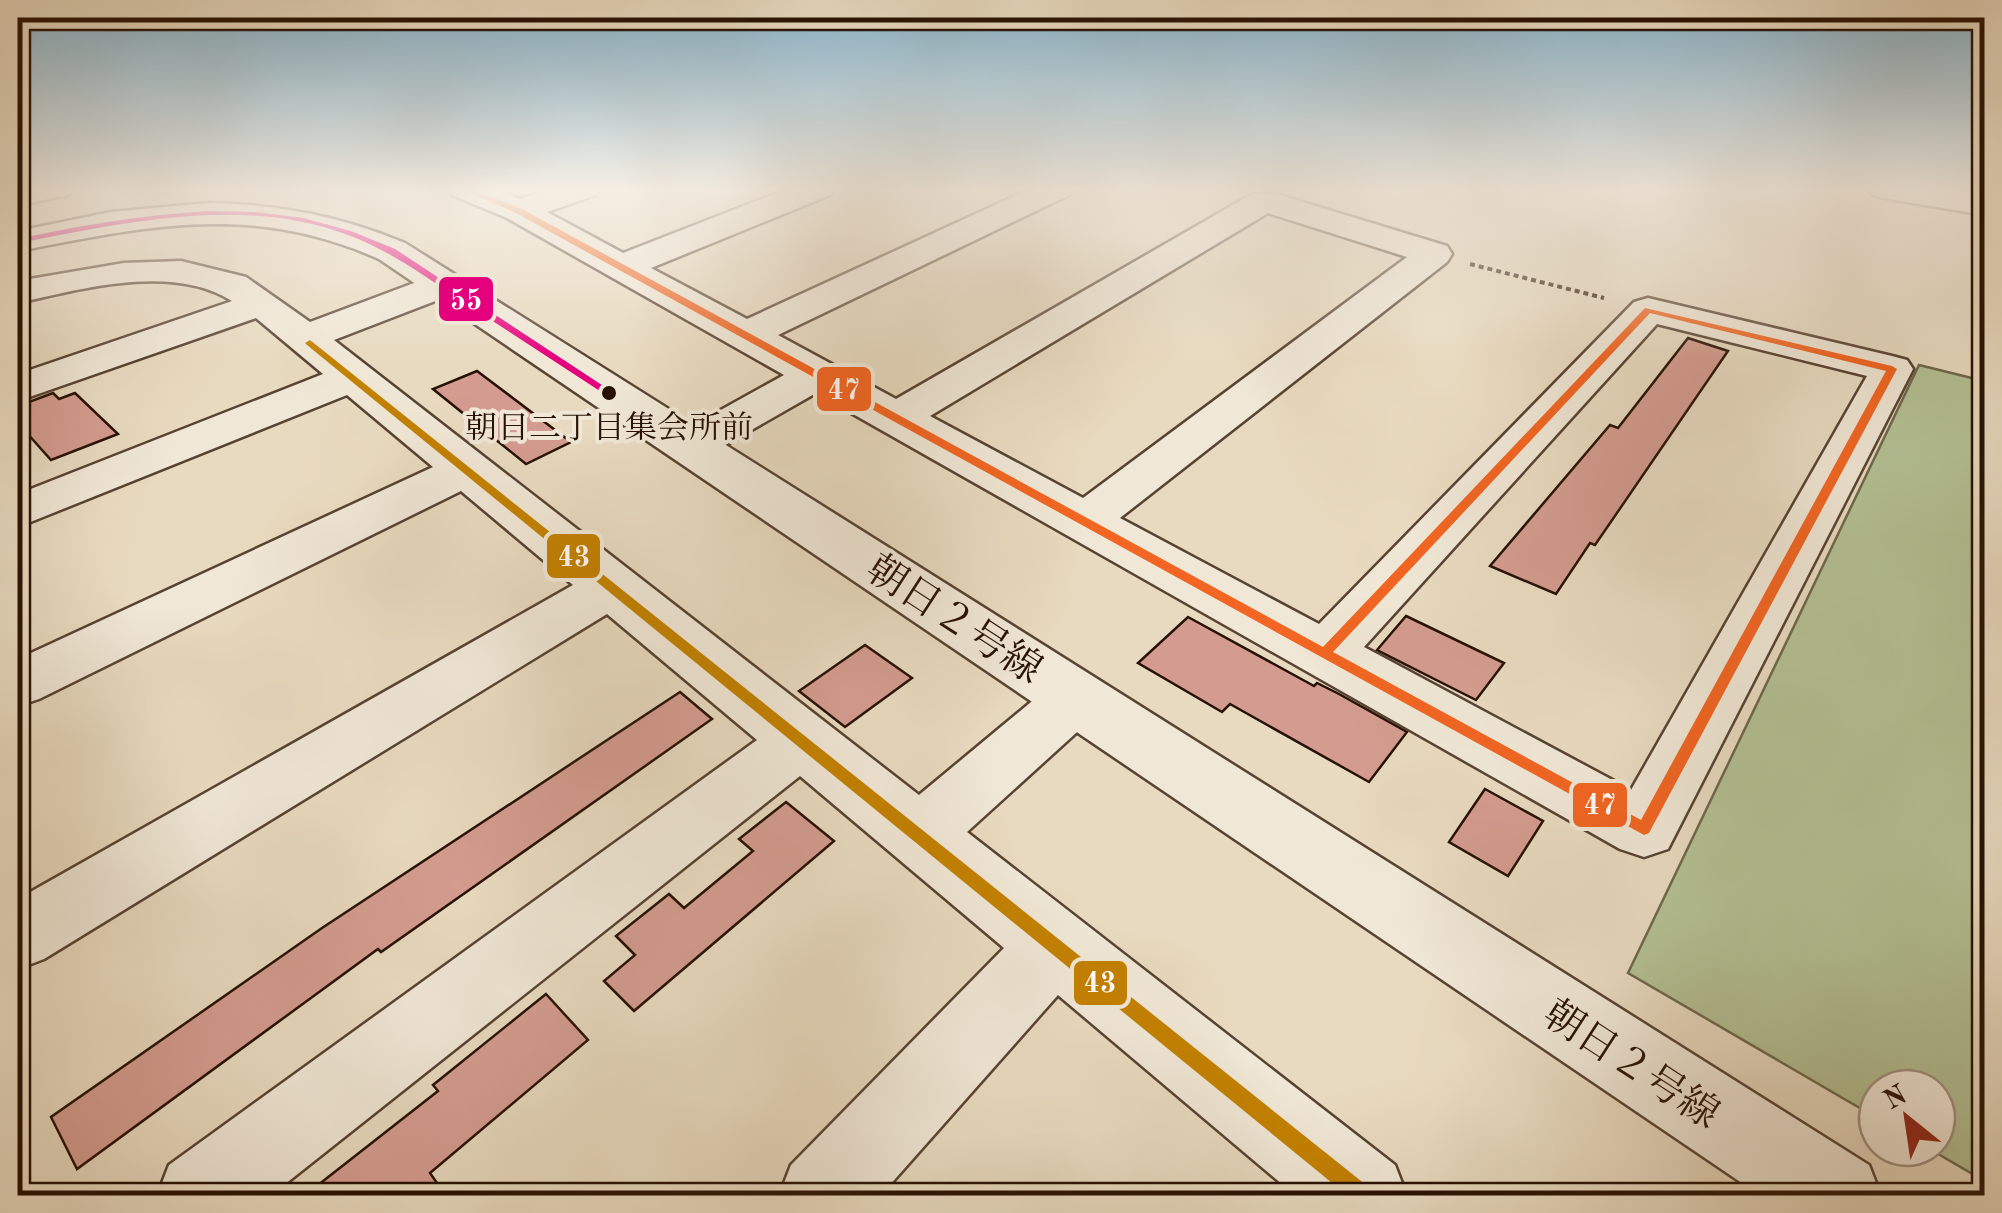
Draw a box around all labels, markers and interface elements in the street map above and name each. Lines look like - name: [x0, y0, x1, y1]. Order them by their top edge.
- line badge: 55: [437, 275, 495, 323]
- text: 55: [450, 288, 482, 316]
- line badge: 47: [815, 365, 873, 413]
- text: 47: [828, 378, 860, 406]
- marker: 朝日二丁目集会所前: [599, 383, 619, 403]
- place label: 朝日二丁目集会所前: [465, 411, 753, 446]
- line badge: 43: [545, 532, 602, 580]
- text: 43: [558, 545, 590, 573]
- street label: 朝日２号線: [858, 547, 1050, 693]
- line badge: 47: [1571, 781, 1629, 829]
- text: 47: [1584, 793, 1616, 821]
- line badge: 43: [1072, 959, 1129, 1007]
- text: 43: [1084, 971, 1116, 999]
- street label: 朝日２号線: [1535, 992, 1727, 1138]
- north arrow: [1857, 1068, 1957, 1168]
- text: N: [1880, 1081, 1913, 1116]

